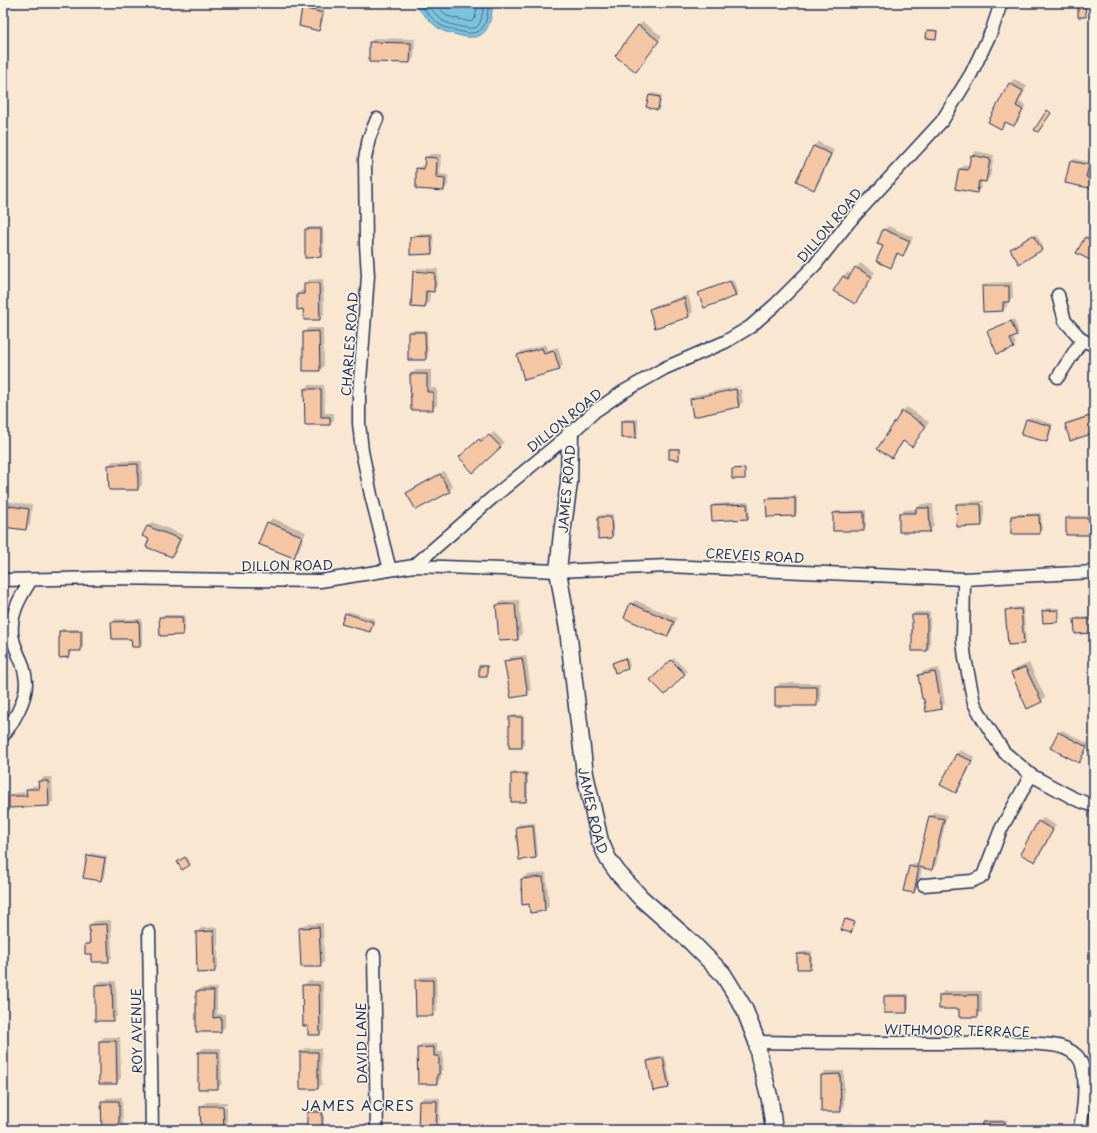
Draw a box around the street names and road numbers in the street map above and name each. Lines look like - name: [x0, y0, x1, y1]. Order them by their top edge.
- street label: DILLON ROAD: [792, 183, 866, 266]
- street label: CHARLES ROAD: [336, 291, 362, 397]
- street label: DILLON ROAD: [522, 384, 606, 456]
- street label: JAMES ROAD: [553, 444, 579, 534]
- street label: CREVEIS ROAD: [705, 543, 805, 567]
- street label: DILLON ROAD: [241, 555, 333, 575]
- street label: JAMES ROAD: [575, 766, 614, 857]
- street label: ROY AVENUE: [126, 988, 146, 1074]
- street label: DAVID LANE: [351, 1002, 371, 1084]
- street label: WITHMOOR TERRACE: [884, 1019, 1030, 1041]

